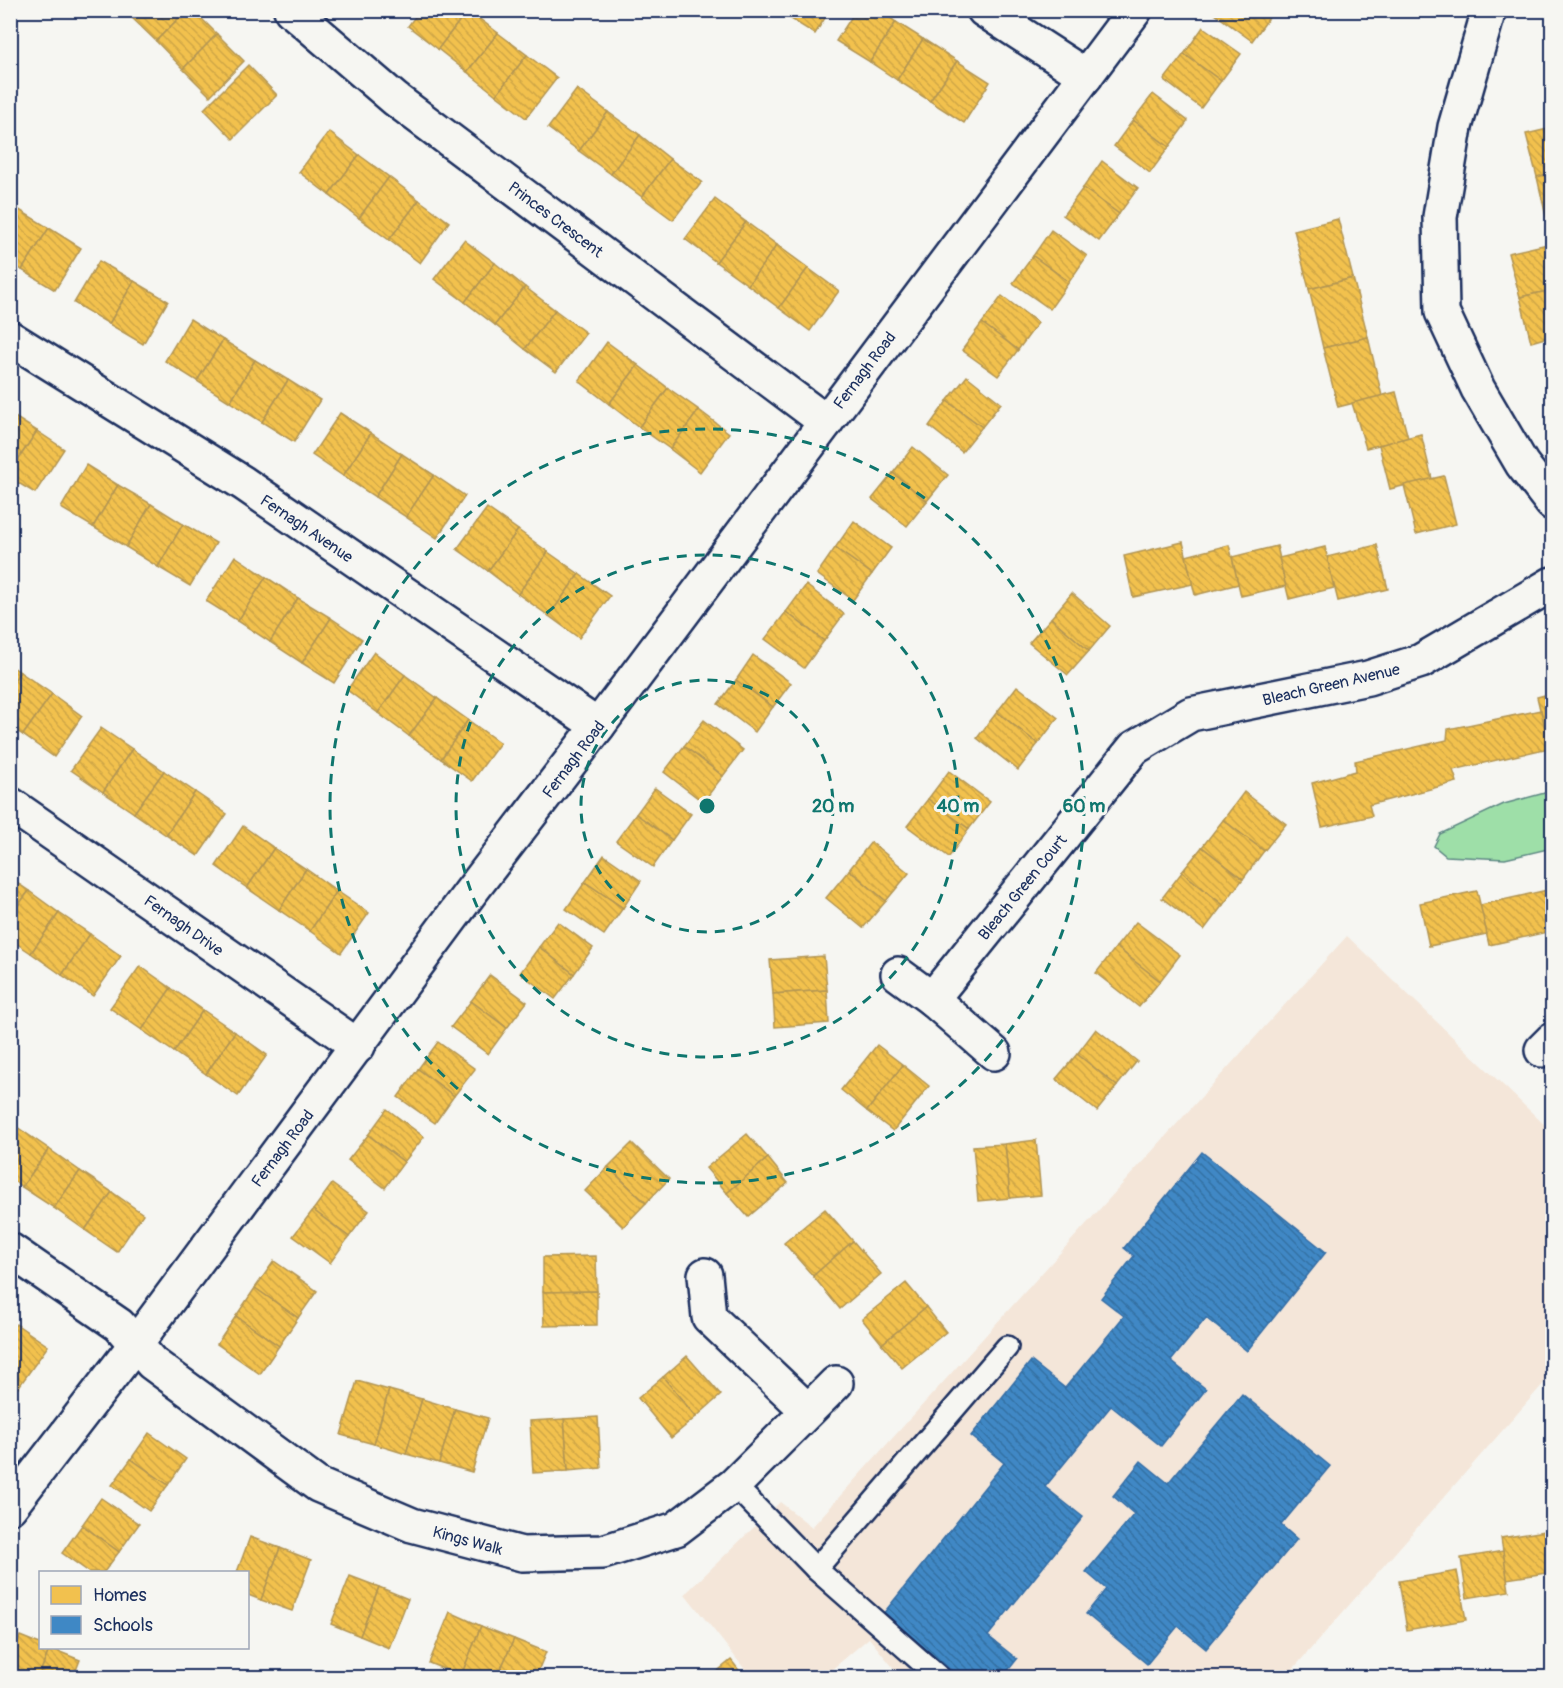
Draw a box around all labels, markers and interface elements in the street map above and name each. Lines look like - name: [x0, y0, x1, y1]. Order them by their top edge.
- street label: Princes Crescent: [504, 178, 607, 262]
- street label: Fernagh Road: [829, 328, 900, 413]
- street label: Fernagh Avenue: [256, 490, 357, 567]
- street label: Bleach Green Avenue: [1261, 659, 1402, 711]
- street label: Fernagh Road: [538, 717, 609, 802]
- text: 20 m: [812, 795, 854, 818]
- text: 40 m: [937, 795, 979, 818]
- text: 60 m: [1063, 795, 1105, 818]
- centre of rings: [697, 796, 717, 816]
- street label: Bleach Green Court: [974, 830, 1072, 944]
- street label: Fernagh Drive: [140, 891, 227, 961]
- street label: Fernagh Road: [247, 1106, 318, 1191]
- street label: Kings Walk: [431, 1522, 505, 1560]
- legend: [39, 1571, 249, 1649]
- text: Homes: [93, 1584, 146, 1607]
- text: Schools: [93, 1614, 153, 1637]

